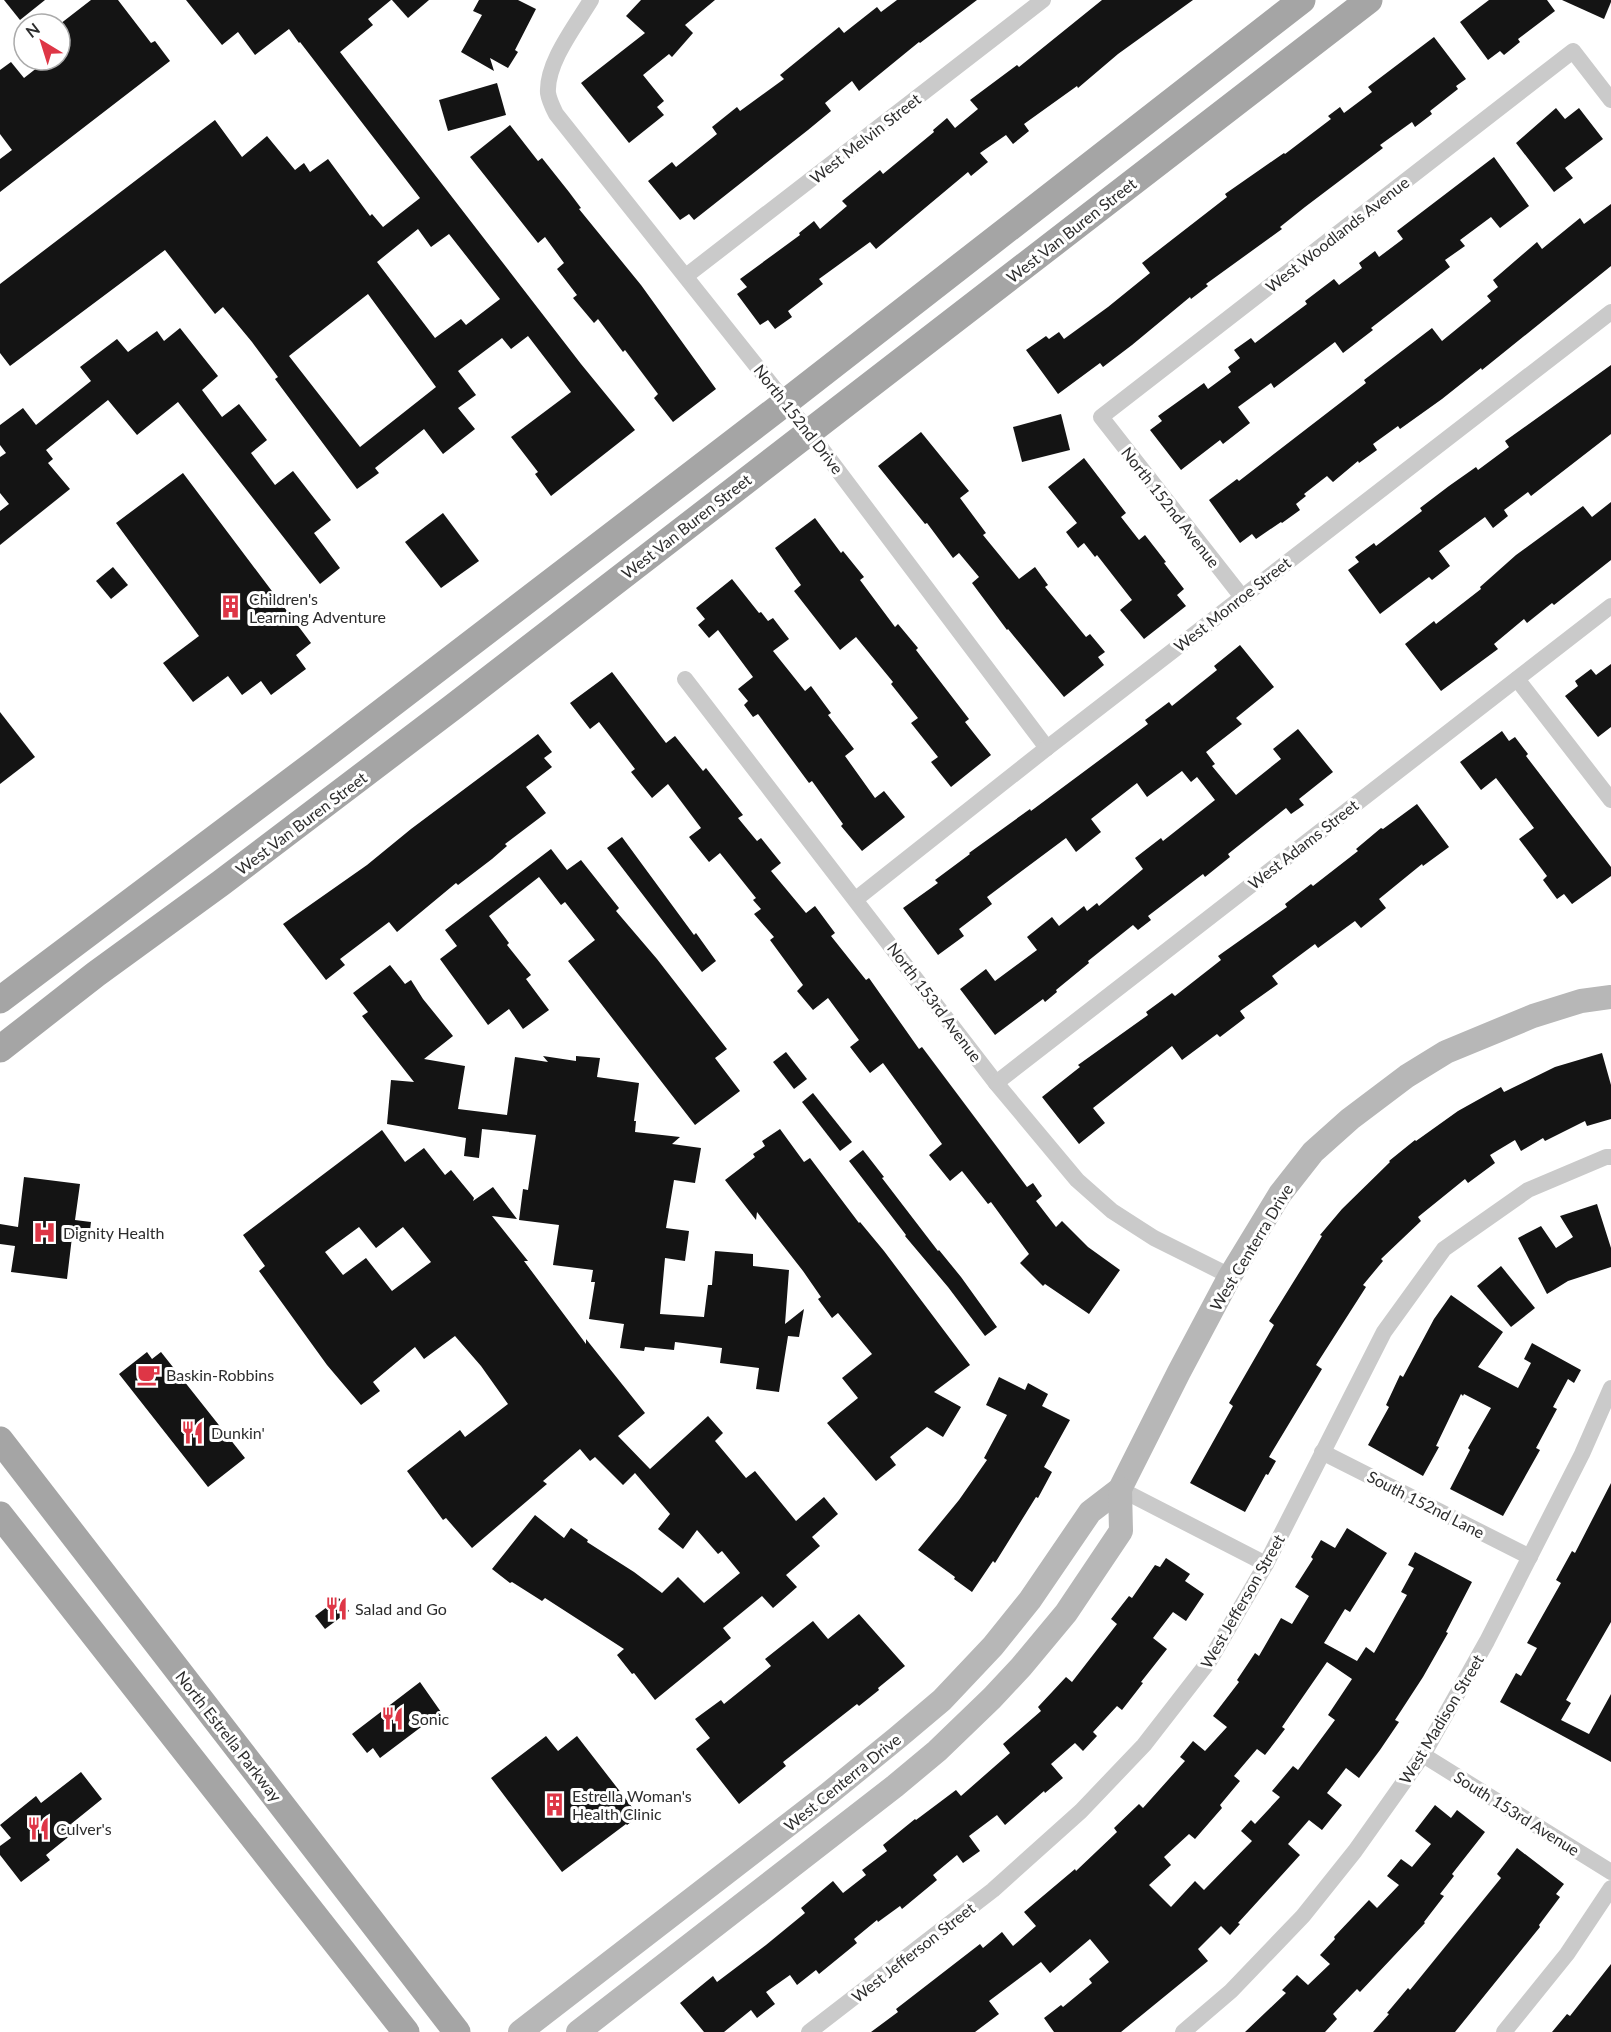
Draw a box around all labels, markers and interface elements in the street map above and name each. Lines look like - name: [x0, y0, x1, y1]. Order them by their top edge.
- north arrow: [12, 12, 72, 72]
- text: N: [22, 19, 43, 41]
- street label: West Melvin Street: [806, 89, 924, 187]
- street label: West Woodlands Avenue: [1262, 172, 1412, 296]
- street label: West Van Buren Street: [1002, 173, 1140, 286]
- street label: North 152nd Drive: [750, 361, 848, 477]
- street label: North 152nd Avenue: [1118, 443, 1224, 571]
- street label: West Van Buren Street: [617, 469, 755, 582]
- street label: West Monroe Street: [1170, 552, 1294, 655]
- place label: Children's Learning Adventure: [249, 589, 386, 626]
- building icon: Children's Learning Adventure: [218, 594, 244, 620]
- street label: West Van Buren Street: [232, 767, 370, 878]
- street label: West Adams Street: [1244, 795, 1362, 893]
- street label: North 153rd Avenue: [884, 939, 986, 1065]
- street label: West Centerra Drive: [1206, 1180, 1296, 1314]
- hospital icon: Dignity Health: [32, 1219, 58, 1245]
- place label: Dignity Health: [63, 1223, 164, 1242]
- cafe icon: Baskin-Robbins: [135, 1361, 161, 1387]
- place label: Baskin-Robbins: [166, 1365, 274, 1384]
- restaurant icon: Dunkin': [180, 1419, 206, 1445]
- place label: Dunkin': [211, 1423, 265, 1442]
- street label: South 152nd Lane: [1364, 1466, 1488, 1542]
- street label: West Jefferson Street: [1196, 1531, 1288, 1671]
- restaurant icon: Salad and Go: [324, 1595, 350, 1621]
- place label: Salad and Go: [355, 1599, 447, 1618]
- street label: West Madison Street: [1395, 1651, 1487, 1787]
- street label: North Estrella Parkway: [172, 1667, 286, 1806]
- restaurant icon: Sonic: [380, 1705, 406, 1731]
- place label: Sonic: [411, 1709, 449, 1728]
- street label: West Centerra Drive: [780, 1729, 904, 1835]
- street label: South 153rd Avenue: [1451, 1767, 1583, 1859]
- place label: Estrella Woman's Health Clinic: [572, 1786, 692, 1823]
- building icon: Estrella Woman's Health Clinic: [541, 1791, 567, 1817]
- restaurant icon: Culver's: [25, 1815, 51, 1841]
- place label: Culver's: [56, 1819, 112, 1838]
- street label: West Jefferson Street: [848, 1898, 979, 2006]

